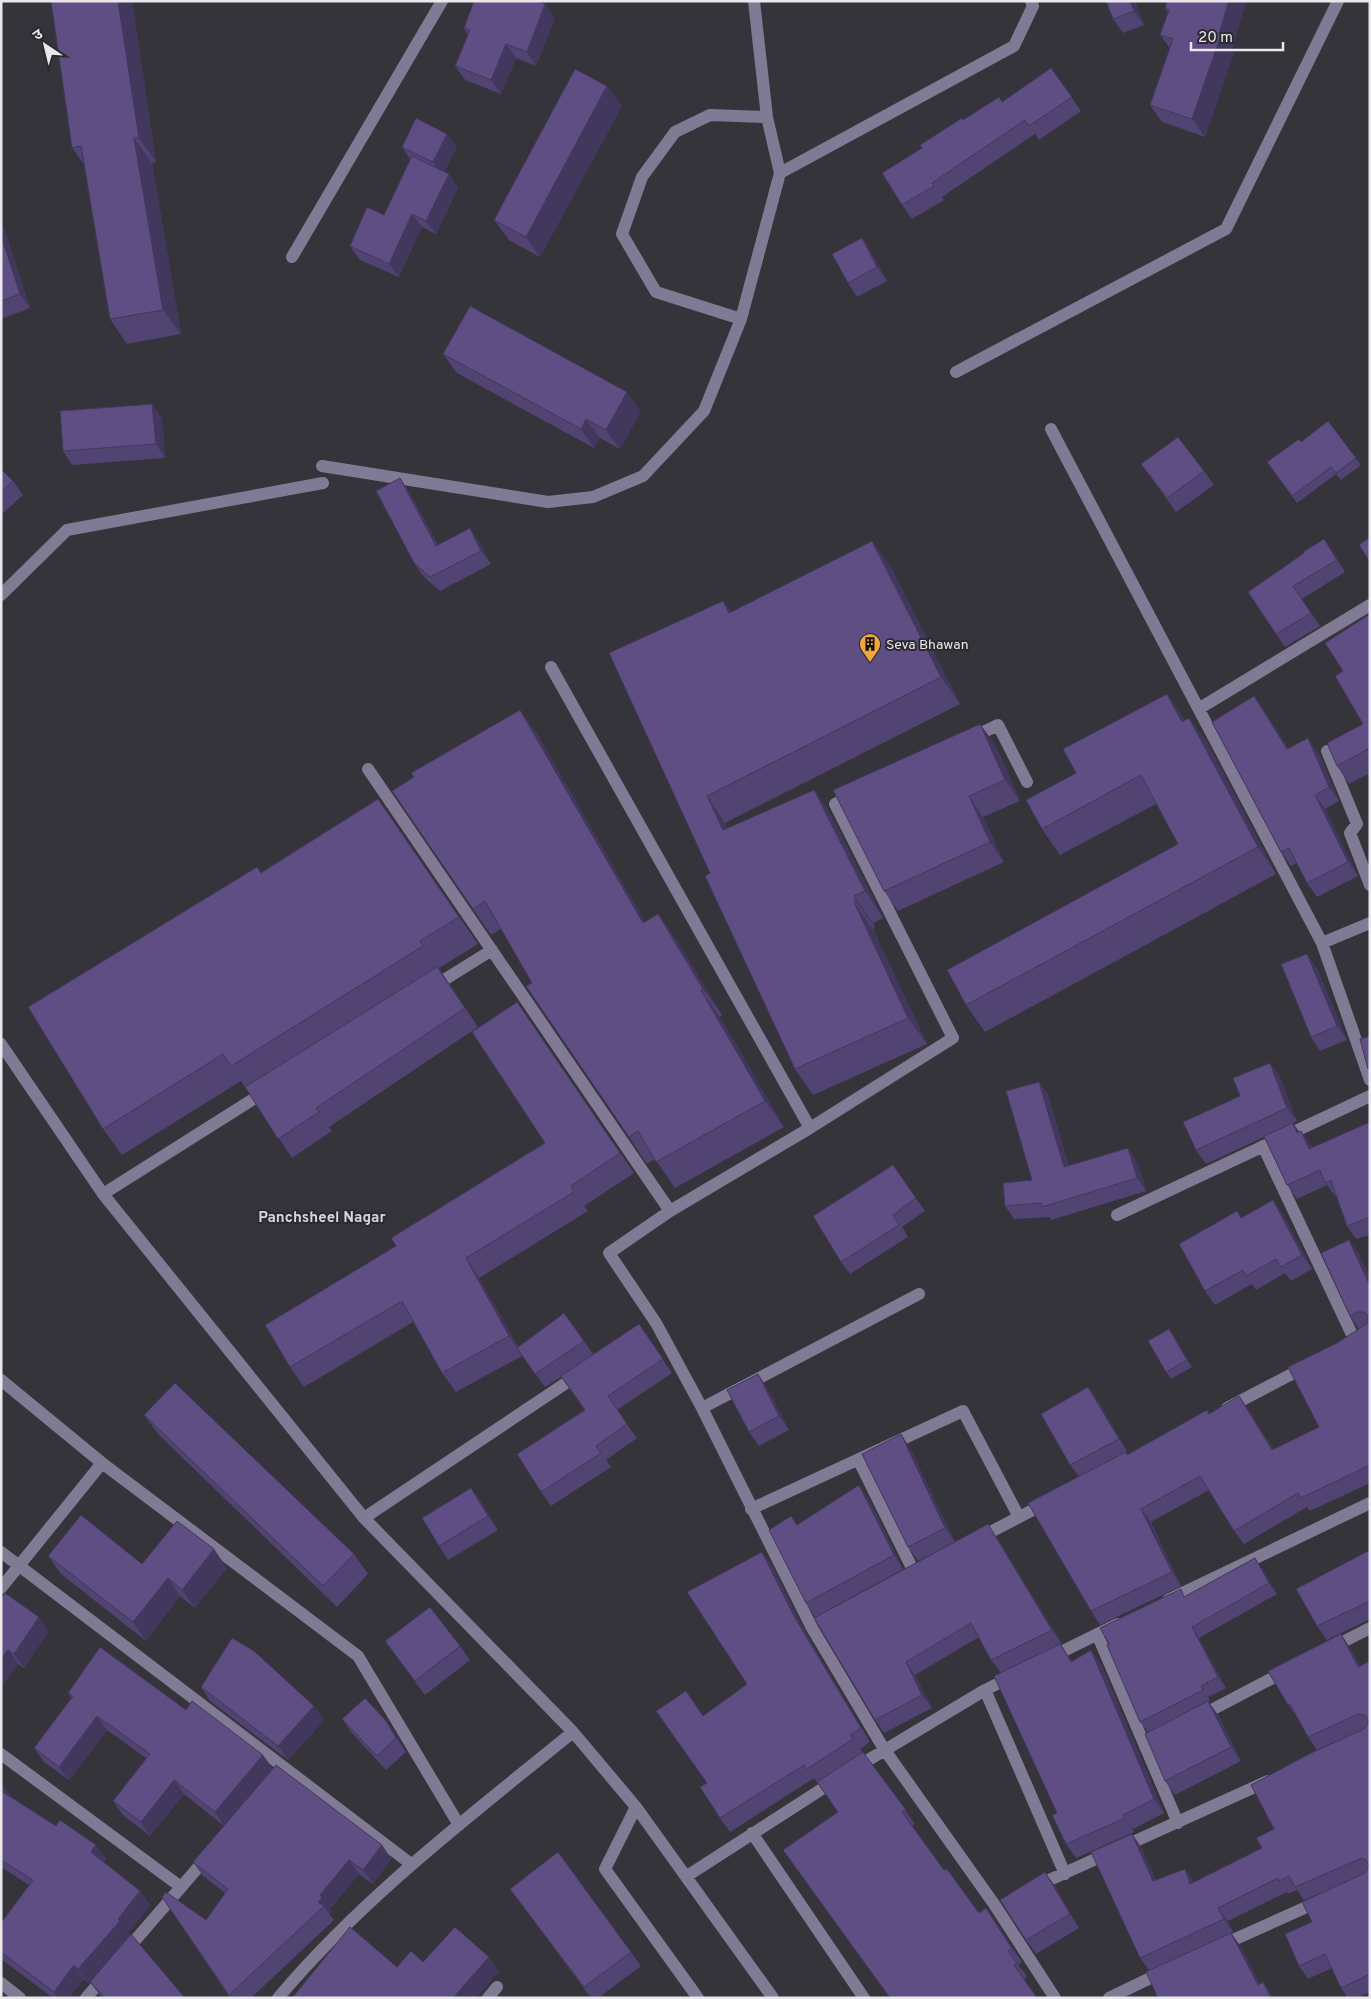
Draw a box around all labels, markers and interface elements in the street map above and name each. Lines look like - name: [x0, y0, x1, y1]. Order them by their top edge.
- north arrow: [20, 20, 70, 70]
- scale bar: [1191, 20, 1284, 52]
- text: उ: [30, 26, 47, 45]
- text: 20 m: [1198, 29, 1233, 48]
- building icon: Seva Bhawan: [858, 632, 882, 663]
- place label: Seva Bhawan: [886, 637, 969, 654]
- district label: Panchsheel Nagar: [258, 1209, 387, 1228]

